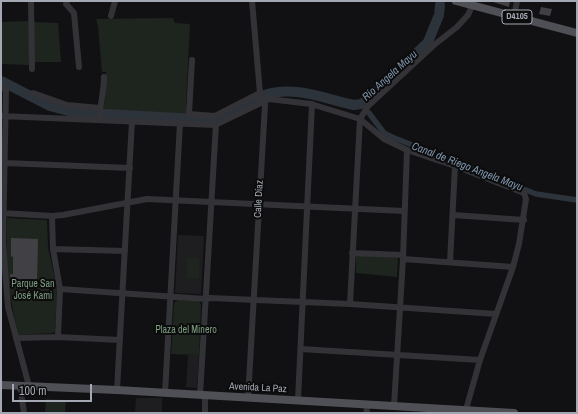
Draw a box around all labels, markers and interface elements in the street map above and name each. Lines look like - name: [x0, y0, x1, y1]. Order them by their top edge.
- road number: D4105: [502, 10, 532, 24]
- water label: Río Angela Mayu: [360, 48, 420, 104]
- water label: Canal de Riego Angela Mayu: [410, 140, 524, 194]
- street label: Calle Díaz: [252, 180, 266, 218]
- park label: Parque San José Kami: [11, 278, 55, 302]
- park label: Plaza del Minero: [155, 324, 217, 336]
- scale bar: [14, 376, 94, 402]
- street label: Avenida La Paz: [229, 380, 287, 396]
- text: 100 m: [19, 383, 46, 399]

